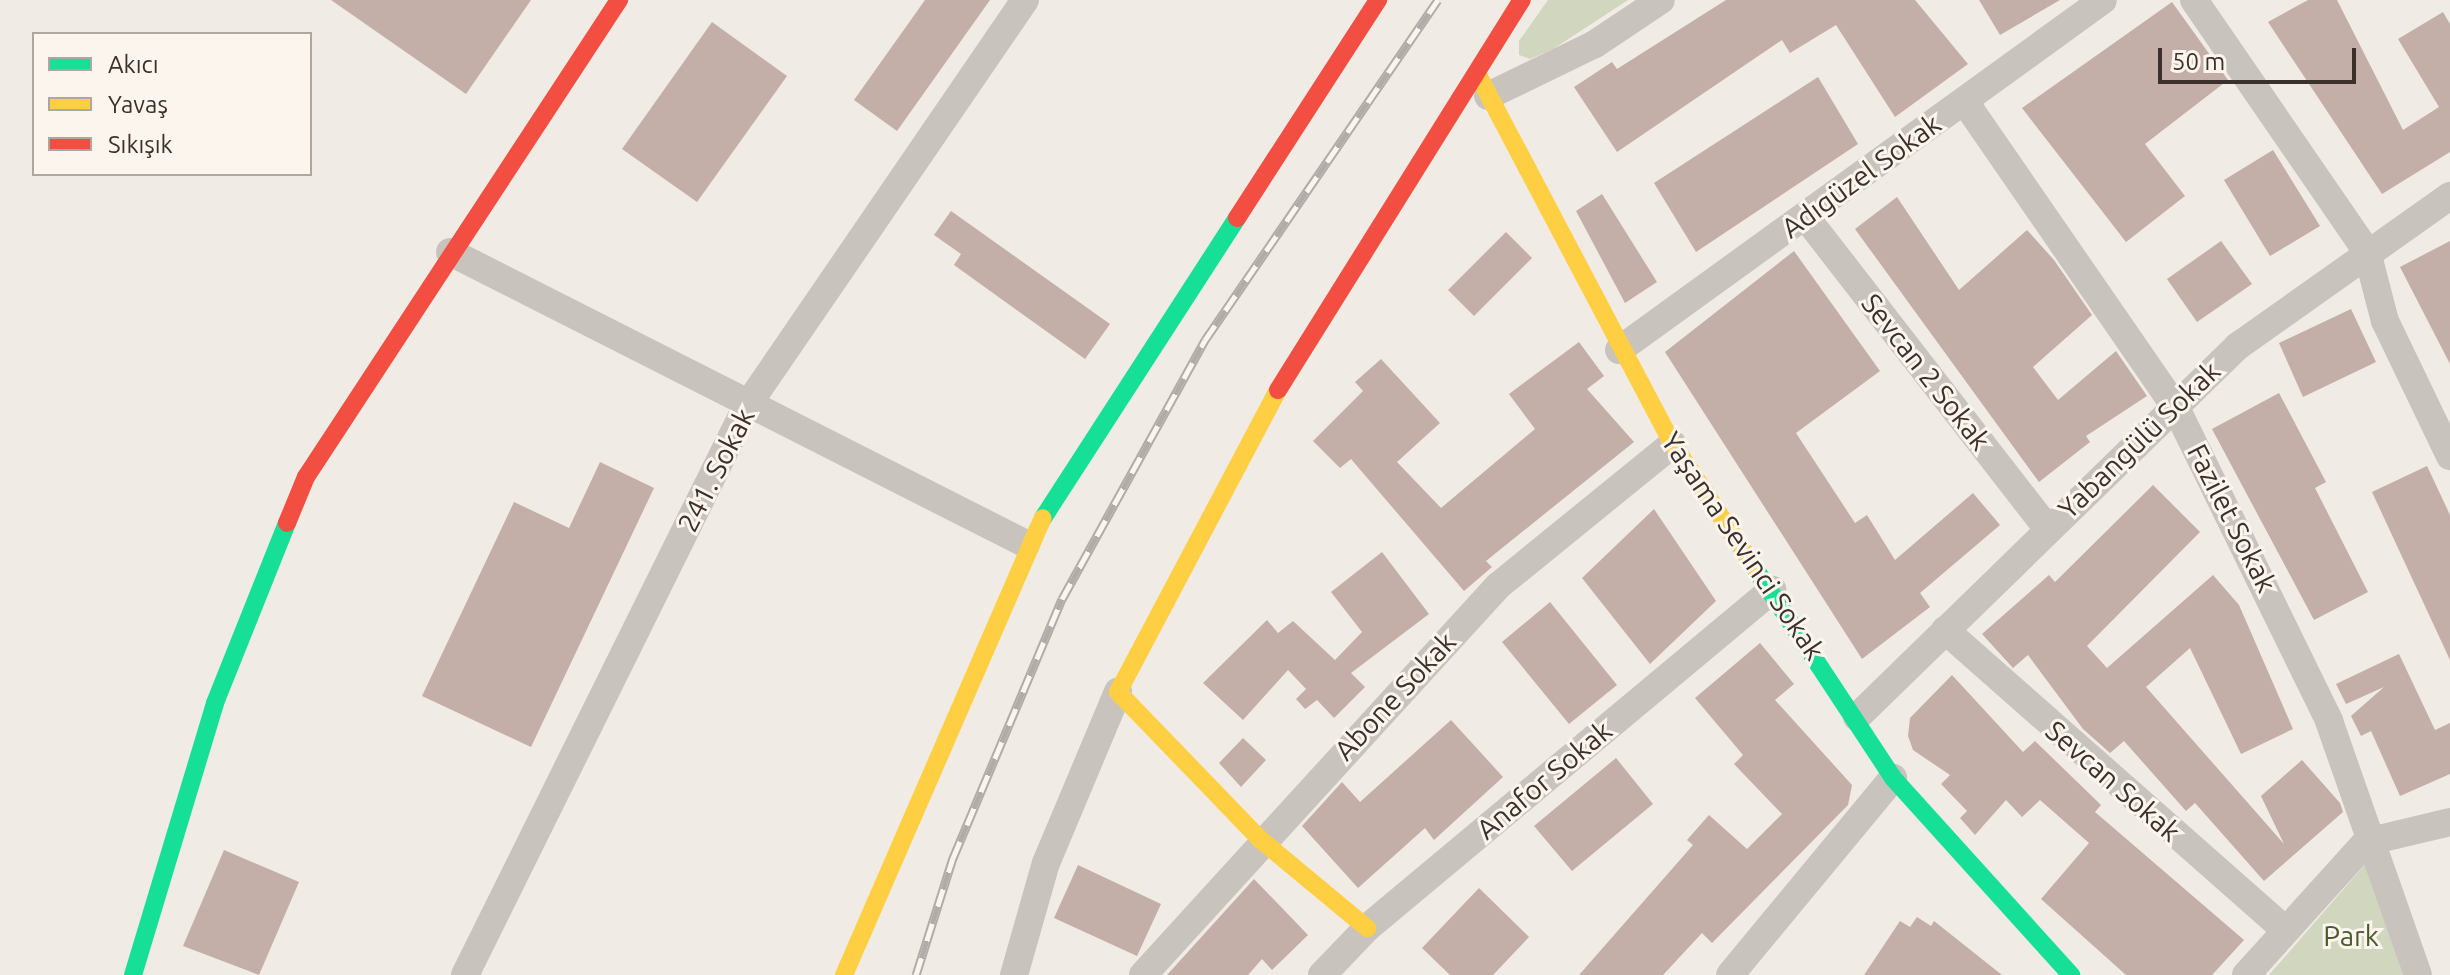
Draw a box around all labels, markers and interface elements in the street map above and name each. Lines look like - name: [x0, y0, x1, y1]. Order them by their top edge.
- legend: [32, 32, 312, 176]
- scale bar: [2162, 32, 2360, 82]
- text: 50 m: [2172, 48, 2225, 75]
- text: Akıcı: [108, 51, 159, 78]
- text: Yavaş: [108, 91, 168, 118]
- street label: Adıgüzel Sokak: [1775, 107, 1947, 245]
- text: Sıkışık: [108, 131, 173, 158]
- street label: Sevcan 2 Sokak: [1854, 287, 1998, 457]
- street label: Yabangülü Sokak: [2051, 354, 2227, 526]
- street label: 241. Sokak: [671, 403, 761, 537]
- street label: Yaşama Sevinci Sokak: [1654, 426, 1832, 666]
- street label: Fazilet Sokak: [2180, 438, 2284, 598]
- street label: Abone Sokak: [1327, 625, 1463, 767]
- street label: Sevcan Sokak: [2039, 713, 2187, 849]
- street label: Anafor Sokak: [1469, 714, 1619, 846]
- park label: Park: [2323, 919, 2379, 953]

